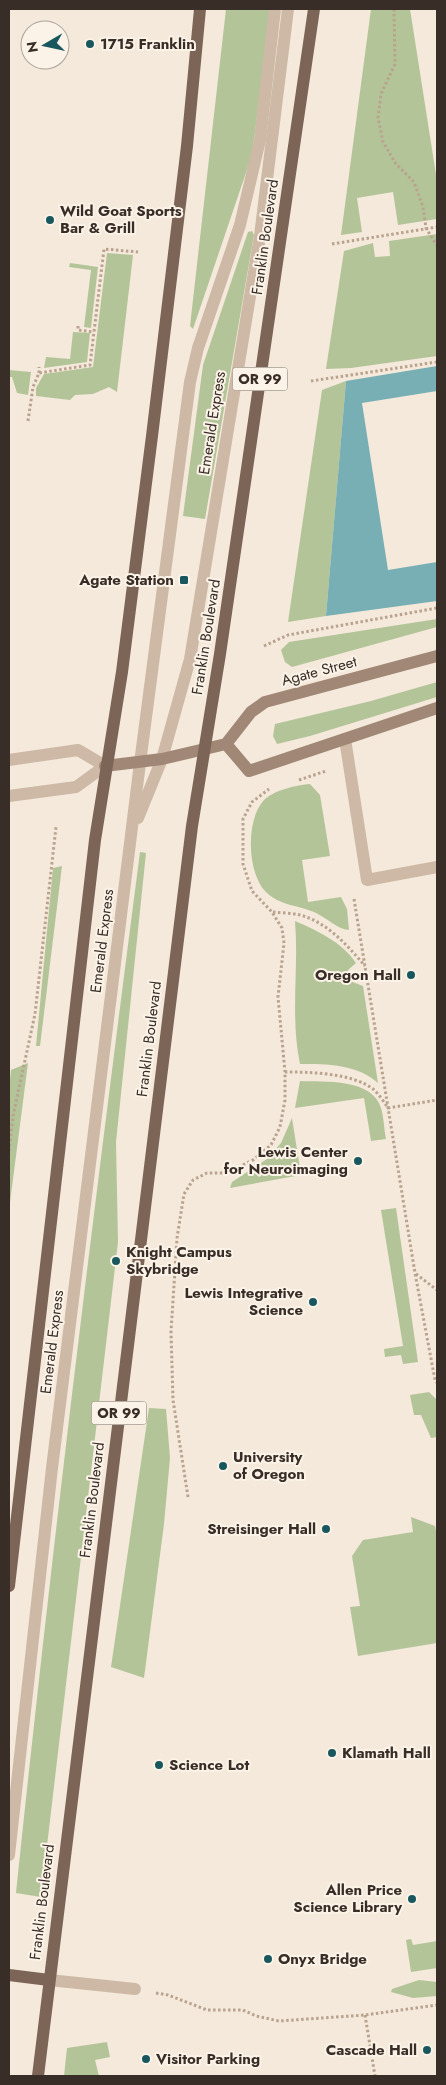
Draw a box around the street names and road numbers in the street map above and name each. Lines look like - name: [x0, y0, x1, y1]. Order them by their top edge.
- street label: Franklin Boulevard: [246, 178, 284, 296]
- road number: OR 99: [232, 368, 288, 390]
- street label: Emerald Express: [193, 370, 231, 476]
- street label: Franklin Boulevard: [186, 578, 226, 696]
- street label: Agate Street: [279, 650, 360, 692]
- street label: Emerald Express: [85, 888, 119, 994]
- street label: Franklin Boulevard: [131, 980, 167, 1098]
- street label: Emerald Express: [35, 1289, 69, 1395]
- road number: OR 99: [92, 1402, 146, 1425]
- street label: Franklin Boulevard: [74, 1441, 110, 1559]
- street label: Franklin Boulevard: [24, 1843, 60, 1961]

